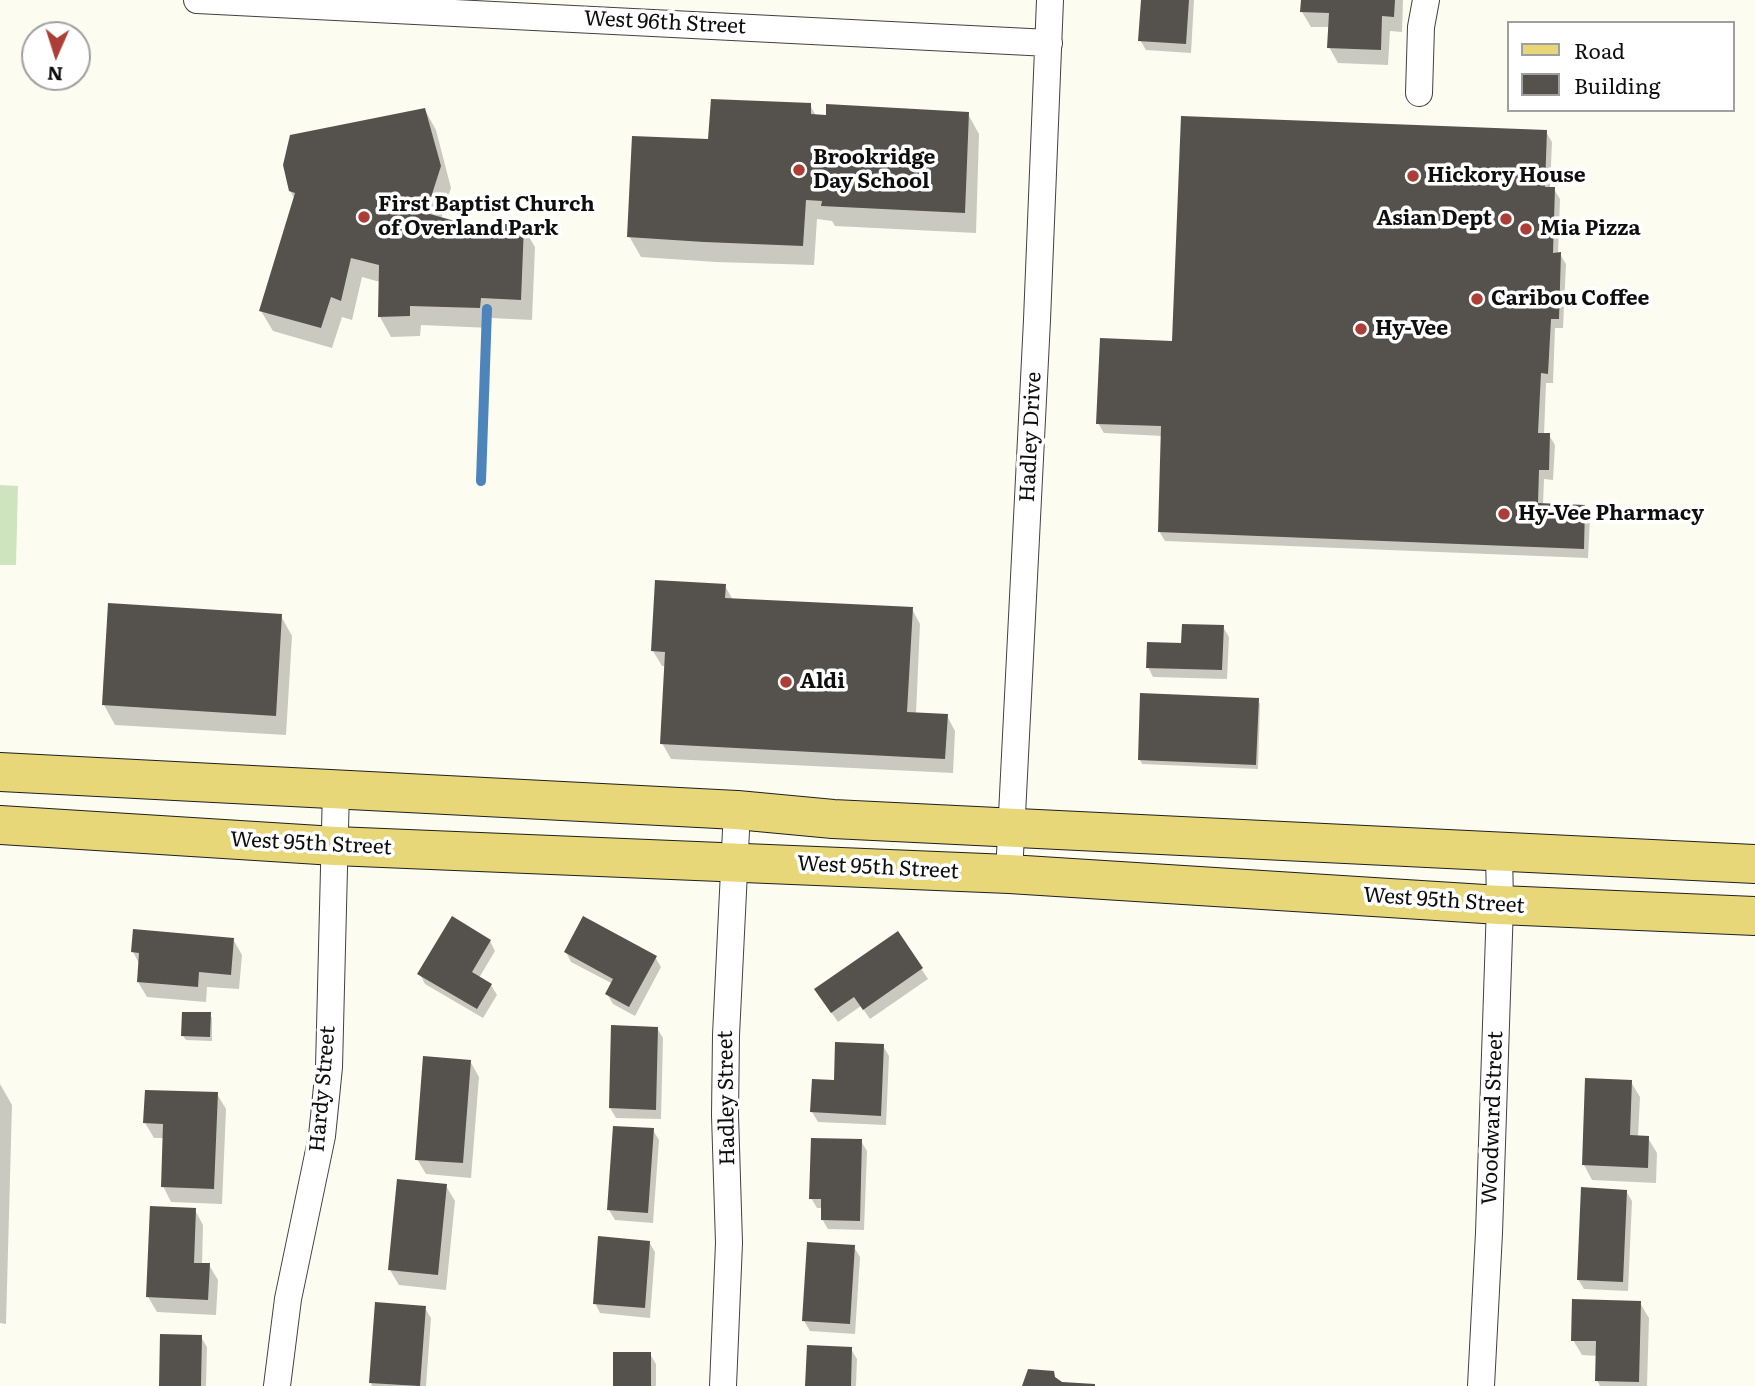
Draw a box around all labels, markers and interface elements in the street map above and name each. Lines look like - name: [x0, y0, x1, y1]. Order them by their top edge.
- street label: West 96th Street: [583, 6, 747, 40]
- north arrow: [21, 21, 91, 91]
- legend: [1506, 21, 1734, 112]
- text: Road: [1574, 34, 1625, 65]
- text: N: [46, 61, 64, 89]
- text: Building: [1574, 69, 1660, 100]
- place label: Brookridge Day School: [813, 145, 935, 195]
- marker: Brookridge Day School: [791, 162, 807, 178]
- place label: Hickory House: [1427, 163, 1586, 189]
- marker: Hickory House: [1405, 168, 1421, 184]
- place label: First Baptist Church of Overland Park: [378, 192, 595, 242]
- place label: Asian Dept: [1376, 206, 1492, 232]
- marker: First Baptist Church of Overland Park: [356, 209, 372, 225]
- marker: Asian Dept: [1498, 211, 1514, 227]
- place label: Mia Pizza: [1540, 216, 1641, 242]
- marker: Mia Pizza: [1518, 221, 1534, 237]
- place label: Caribou Coffee: [1491, 286, 1649, 312]
- marker: Caribou Coffee: [1469, 291, 1485, 307]
- place label: Hy-Vee: [1375, 316, 1448, 342]
- marker: Hy-Vee: [1353, 321, 1369, 337]
- street label: Hadley Drive: [1015, 371, 1047, 503]
- place label: Hy-Vee Pharmacy: [1518, 501, 1704, 527]
- marker: Hy-Vee Pharmacy: [1496, 506, 1512, 522]
- place label: Aldi: [800, 669, 845, 695]
- marker: Aldi: [778, 674, 794, 690]
- street label: West 95th Street: [229, 827, 393, 861]
- street label: West 95th Street: [796, 851, 960, 885]
- street label: West 95th Street: [1362, 883, 1526, 919]
- street label: Hardy Street: [305, 1025, 341, 1153]
- street label: Hadley Street: [713, 1030, 741, 1166]
- street label: Woodward Street: [1477, 1031, 1509, 1205]

